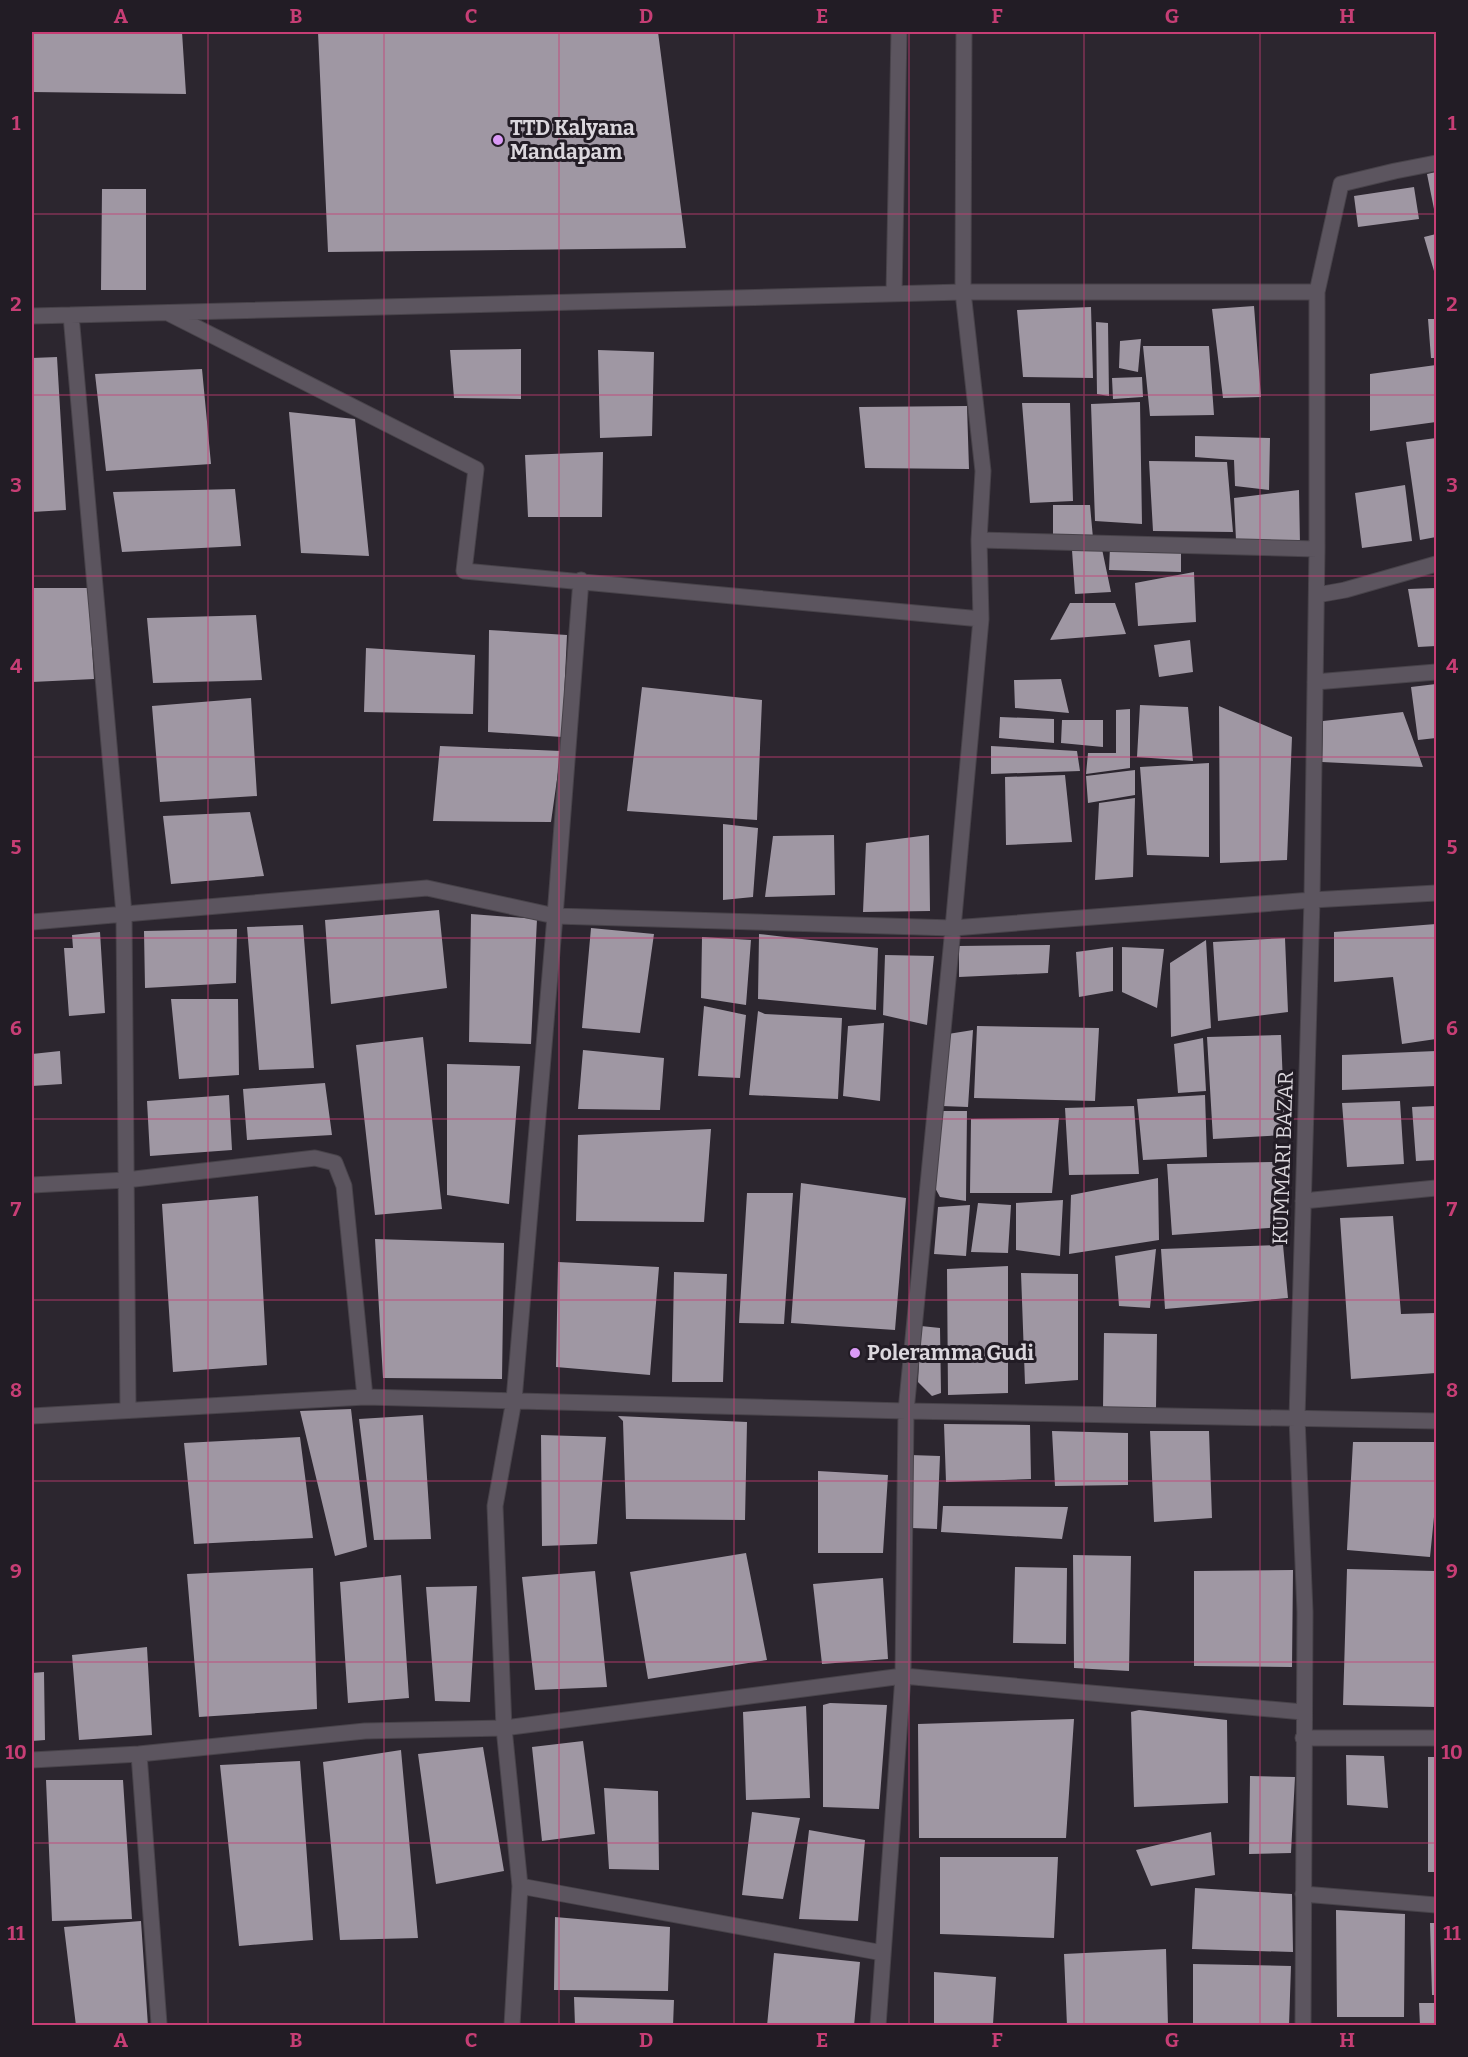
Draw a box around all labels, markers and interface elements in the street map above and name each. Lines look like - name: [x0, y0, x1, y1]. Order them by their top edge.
- text: A: [114, 4, 129, 28]
- text: B: [290, 4, 303, 28]
- text: C: [465, 4, 477, 28]
- text: D: [639, 4, 653, 28]
- text: E: [816, 4, 828, 28]
- text: F: [991, 4, 1003, 28]
- text: G: [1165, 4, 1179, 28]
- text: H: [1339, 4, 1355, 28]
- text: 1: [12, 111, 21, 135]
- text: 1: [1448, 111, 1457, 135]
- place label: TTD Kalyana Mandapam: [510, 115, 635, 165]
- marker: TTD Kalyana Mandapam: [491, 133, 505, 147]
- text: 2: [10, 292, 22, 316]
- text: 2: [1446, 292, 1458, 316]
- text: 3: [10, 473, 22, 497]
- text: 3: [1446, 473, 1458, 497]
- text: 4: [10, 654, 22, 678]
- text: 4: [1446, 654, 1458, 678]
- text: 5: [11, 835, 22, 859]
- text: 5: [1447, 835, 1458, 859]
- text: 6: [10, 1016, 22, 1040]
- text: 6: [1446, 1016, 1458, 1040]
- street label: KUMMARI BAZAR: [1267, 1071, 1299, 1245]
- text: 7: [11, 1197, 22, 1221]
- text: 7: [1447, 1197, 1458, 1221]
- place label: Poleramma Gudi: [867, 1340, 1034, 1366]
- marker: Poleramma Gudi: [848, 1346, 862, 1360]
- text: 8: [10, 1378, 22, 1402]
- text: 8: [1446, 1378, 1458, 1402]
- text: 9: [10, 1559, 22, 1583]
- text: 9: [1446, 1559, 1458, 1583]
- text: 10: [5, 1740, 27, 1764]
- text: 10: [1441, 1740, 1463, 1764]
- text: 11: [7, 1921, 25, 1945]
- text: 11: [1443, 1921, 1461, 1945]
- text: A: [114, 2028, 129, 2052]
- text: B: [290, 2028, 303, 2052]
- text: C: [465, 2028, 477, 2052]
- text: D: [639, 2028, 653, 2052]
- text: E: [816, 2028, 828, 2052]
- text: F: [991, 2028, 1003, 2052]
- text: G: [1165, 2028, 1179, 2052]
- text: H: [1339, 2028, 1355, 2052]

